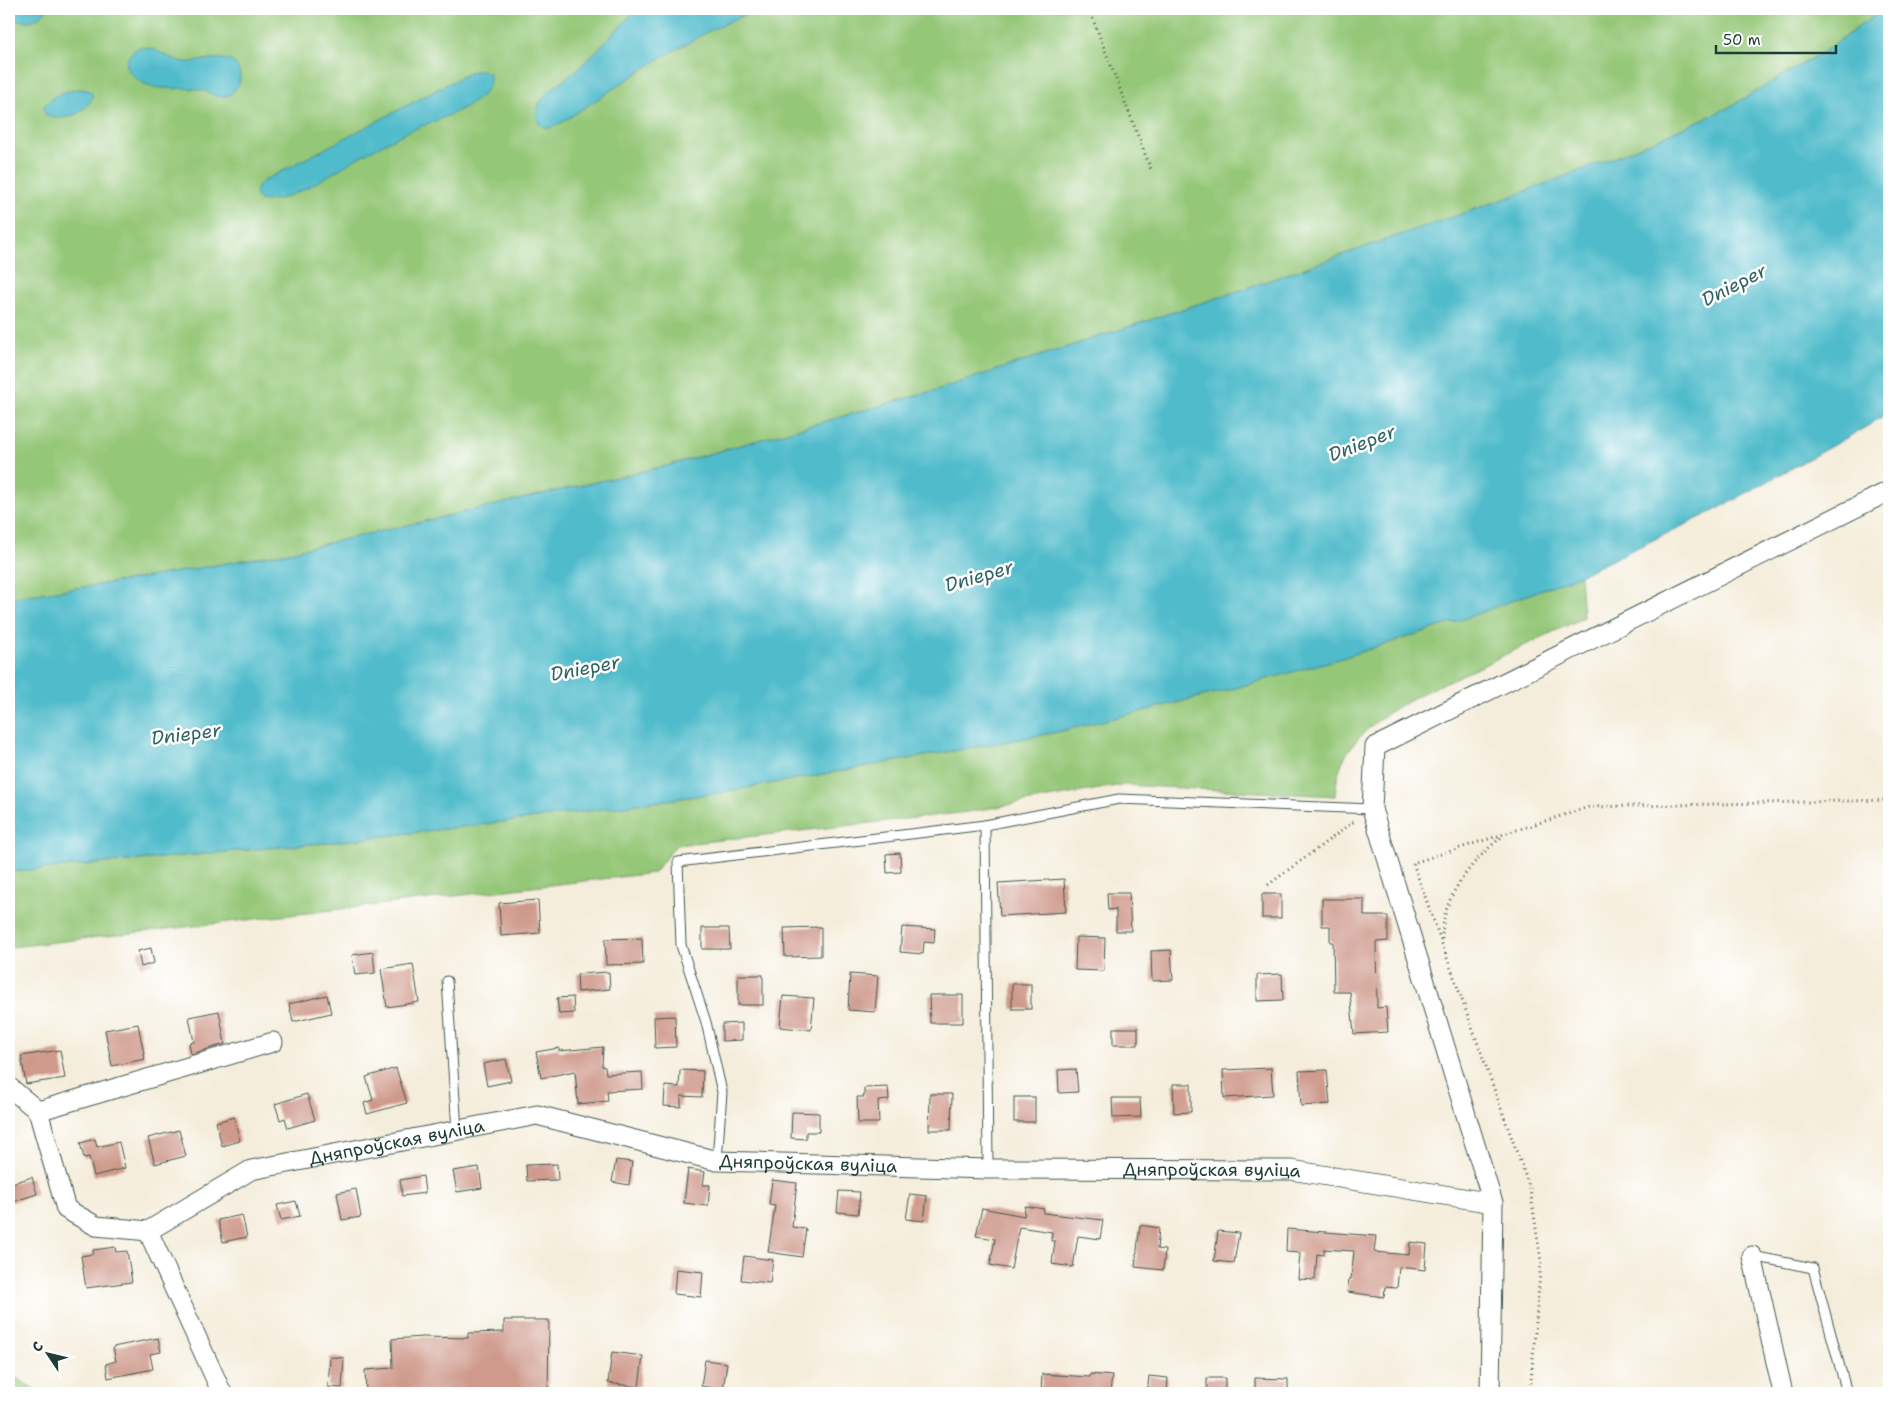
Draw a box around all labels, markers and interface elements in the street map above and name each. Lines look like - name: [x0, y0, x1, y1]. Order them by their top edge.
- scale bar: [1716, 22, 1836, 54]
- text: 50 m: [1723, 30, 1761, 50]
- water label: Dnieper: [1697, 257, 1772, 312]
- water label: Dnieper: [1325, 418, 1400, 467]
- water label: Dnieper: [942, 554, 1017, 598]
- water label: Dnieper: [548, 649, 623, 687]
- water label: Dnieper: [150, 717, 223, 751]
- street label: Дняпроўская вуліца: [307, 1113, 486, 1171]
- street label: Дняпроўская вуліца: [719, 1149, 898, 1178]
- street label: Дняпроўская вуліца: [1123, 1157, 1303, 1183]
- north arrow: [22, 1330, 72, 1380]
- text: С: [28, 1338, 47, 1355]

